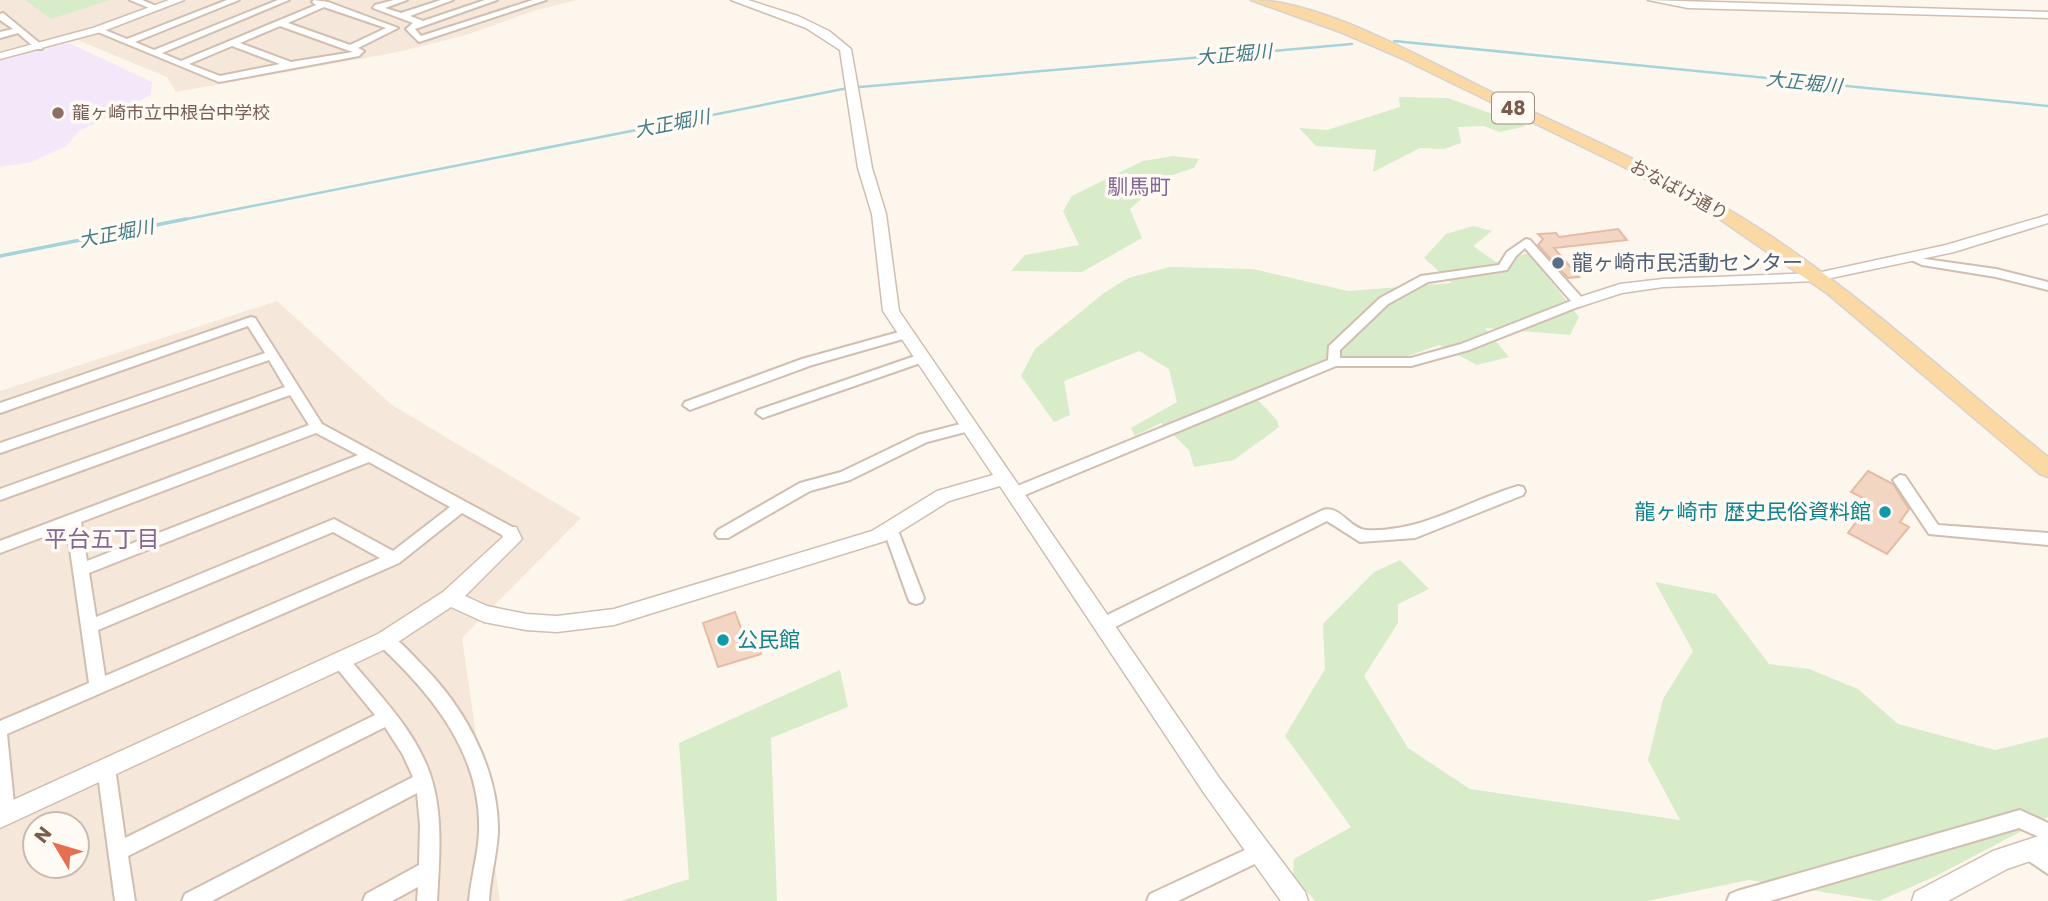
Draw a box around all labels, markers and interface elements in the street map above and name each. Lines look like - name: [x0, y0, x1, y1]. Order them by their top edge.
- water label: 大正堀川: [1195, 38, 1275, 71]
- water label: 大正堀川: [1765, 65, 1845, 100]
- road number: 48: [1492, 92, 1534, 124]
- place label: 龍ヶ崎市立中根台中学校: [72, 100, 270, 125]
- water label: 大正堀川: [632, 103, 714, 144]
- marker: 龍ヶ崎市立中根台中学校: [50, 105, 66, 121]
- street label: おなばけ通り: [1626, 153, 1733, 226]
- district label: 馴馬町: [1108, 172, 1171, 201]
- water label: 大正堀川: [76, 213, 158, 254]
- place label: 龍ヶ崎市民活動センター: [1572, 248, 1803, 277]
- marker: 龍ヶ崎市民活動センター: [1550, 255, 1566, 271]
- place label: 龍ヶ崎市 歴史民俗資料館: [1634, 497, 1871, 526]
- marker: 龍ヶ崎市 歴史民俗資料館: [1877, 504, 1893, 520]
- district label: 平台五丁目: [45, 523, 160, 555]
- place label: 公民館: [737, 625, 800, 654]
- marker: 公民館: [715, 632, 731, 648]
- north arrow: [21, 810, 91, 880]
- text: N: [28, 821, 58, 849]

